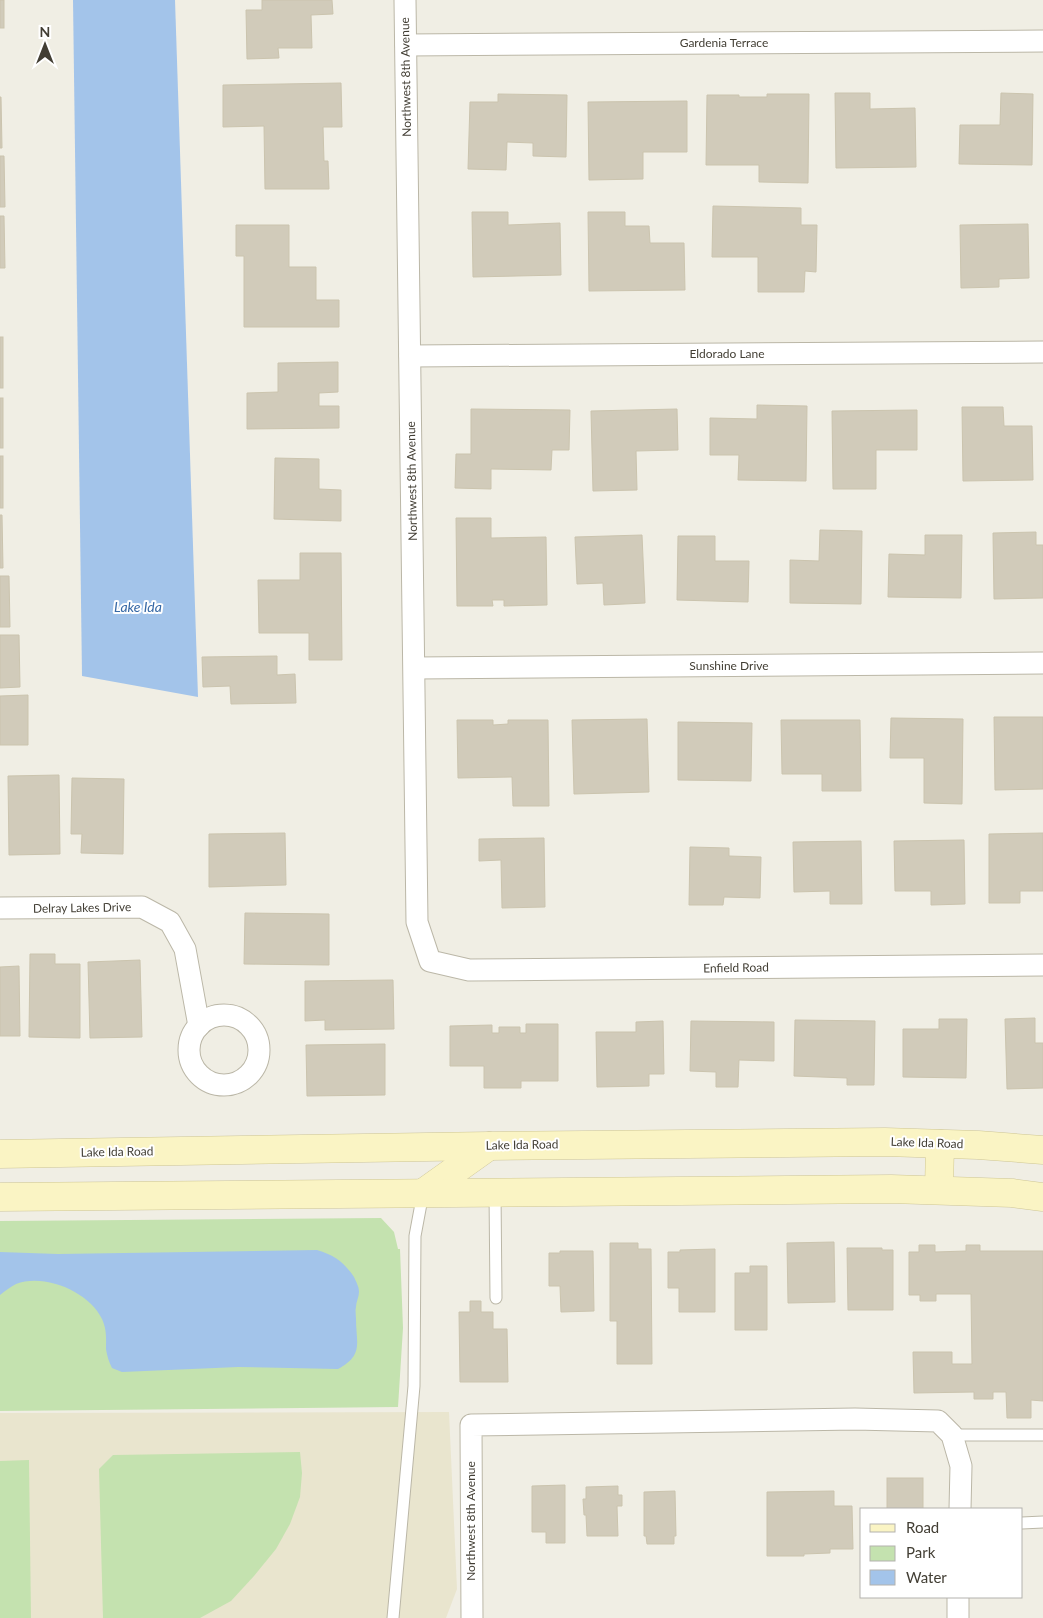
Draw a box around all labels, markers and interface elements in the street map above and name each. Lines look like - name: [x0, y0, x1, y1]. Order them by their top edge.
- street label: Northwest 8th Avenue: [397, 17, 414, 137]
- north arrow: [20, 20, 70, 70]
- text: N: [40, 23, 50, 40]
- street label: Gardenia Terrace: [680, 35, 768, 50]
- street label: Eldorado Lane: [689, 346, 765, 361]
- street label: Northwest 8th Avenue: [403, 421, 420, 541]
- water label: Lake Ida: [114, 598, 162, 615]
- street label: Sunshine Drive: [689, 658, 769, 673]
- street label: Delray Lakes Drive: [33, 899, 131, 916]
- street label: Enfield Road: [703, 959, 769, 976]
- street label: Lake Ida Road: [890, 1134, 964, 1151]
- street label: Lake Ida Road: [485, 1136, 559, 1153]
- street label: Lake Ida Road: [80, 1143, 154, 1160]
- street label: Northwest 8th Avenue: [463, 1461, 478, 1581]
- legend: [860, 1508, 1023, 1598]
- text: Road: [906, 1518, 939, 1536]
- text: Park: [906, 1543, 936, 1561]
- text: Water: [906, 1568, 947, 1586]

